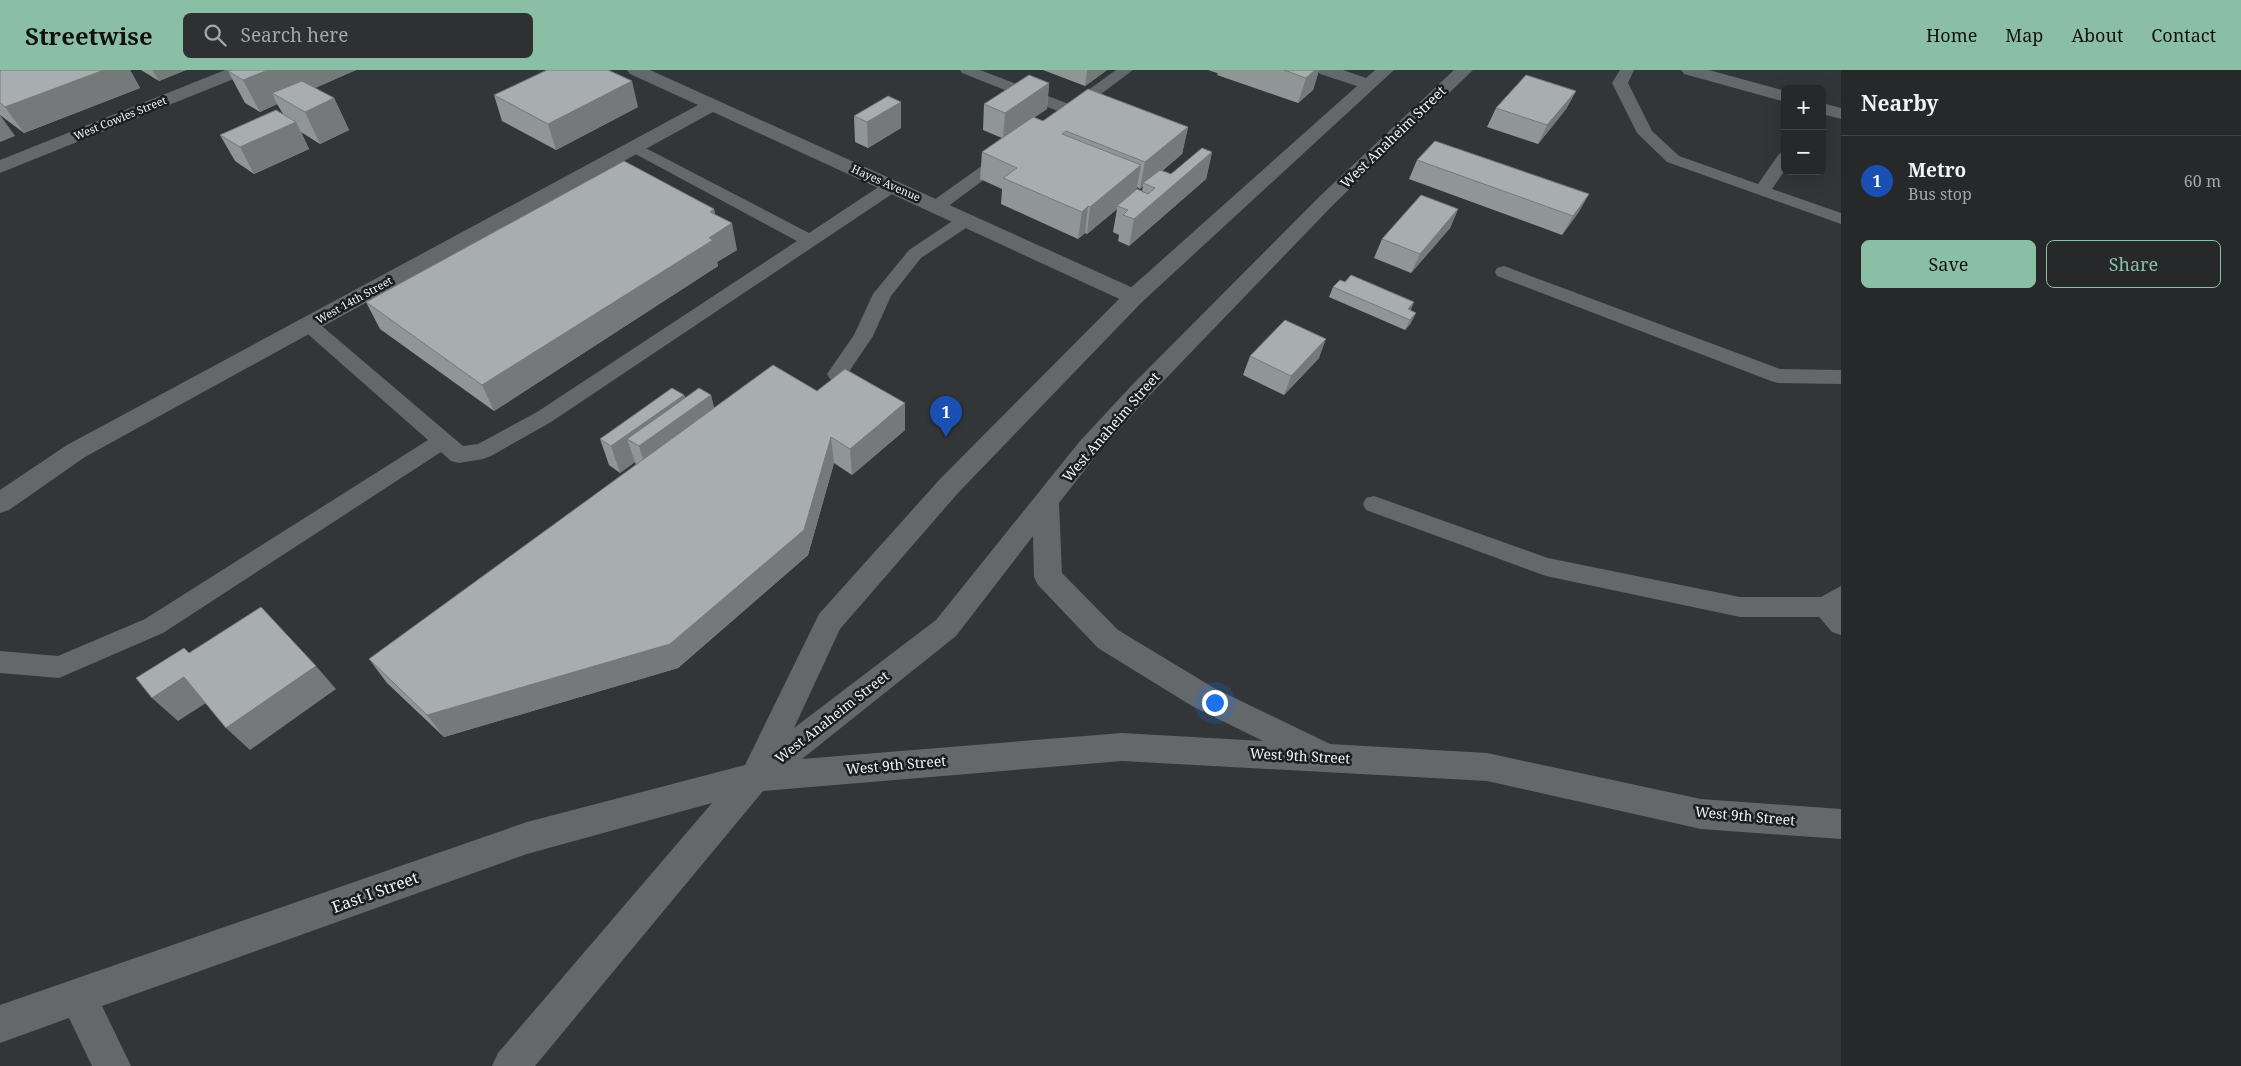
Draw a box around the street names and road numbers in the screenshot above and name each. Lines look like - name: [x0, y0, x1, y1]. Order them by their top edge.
- street label: West Anaheim Street: [1336, 81, 1450, 192]
- street label: West Cowles Street: [71, 92, 169, 143]
- street label: Hayes Avenue: [849, 161, 923, 204]
- street label: West 14th Street: [313, 272, 395, 327]
- street label: West Anaheim Street: [1058, 368, 1164, 486]
- street label: West Anaheim Street: [771, 666, 893, 767]
- street label: West 9th Street: [1249, 743, 1351, 768]
- street label: West 9th Street: [845, 751, 947, 778]
- street label: West 9th Street: [1694, 802, 1796, 829]
- street label: East I Street: [329, 866, 422, 918]

